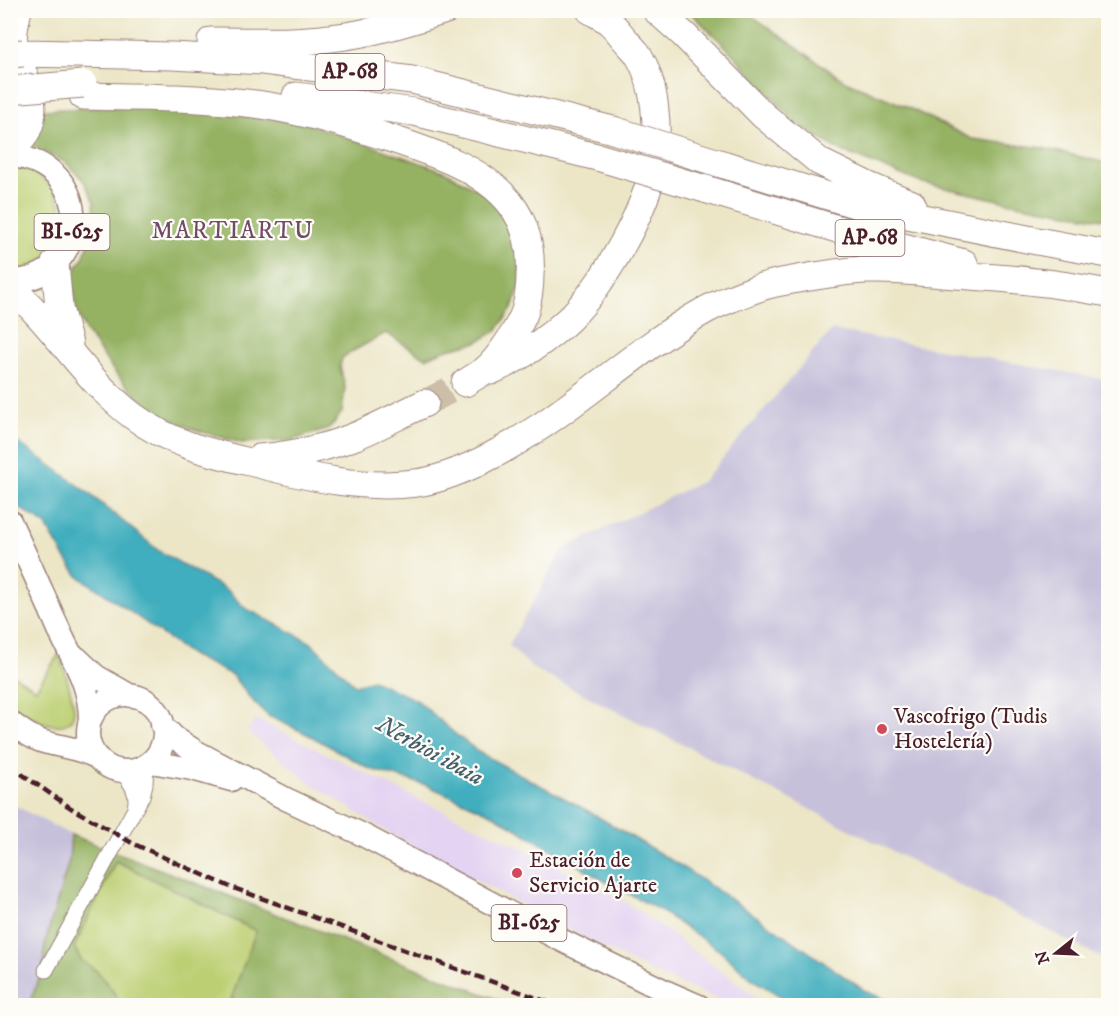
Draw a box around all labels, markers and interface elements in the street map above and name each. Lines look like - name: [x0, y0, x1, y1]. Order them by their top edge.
- road number: AP-68: [316, 54, 385, 90]
- road number: BI-625: [34, 214, 110, 250]
- district label: MARTIARTU: [152, 216, 314, 246]
- road number: AP-68: [836, 220, 904, 256]
- place label: Vascofrigo (Tudis Hostelería): [893, 703, 1047, 755]
- water label: Nerbioi ibaia: [370, 708, 489, 793]
- marker: Vascofrigo (Tudis Hostelería): [875, 722, 889, 736]
- place label: Estación de Servicio Ajarte: [529, 847, 657, 899]
- marker: Estación de Servicio Ajarte: [510, 866, 524, 880]
- road number: BI-625: [492, 905, 566, 941]
- north arrow: [1026, 923, 1086, 983]
- text: N: [1031, 948, 1054, 967]

